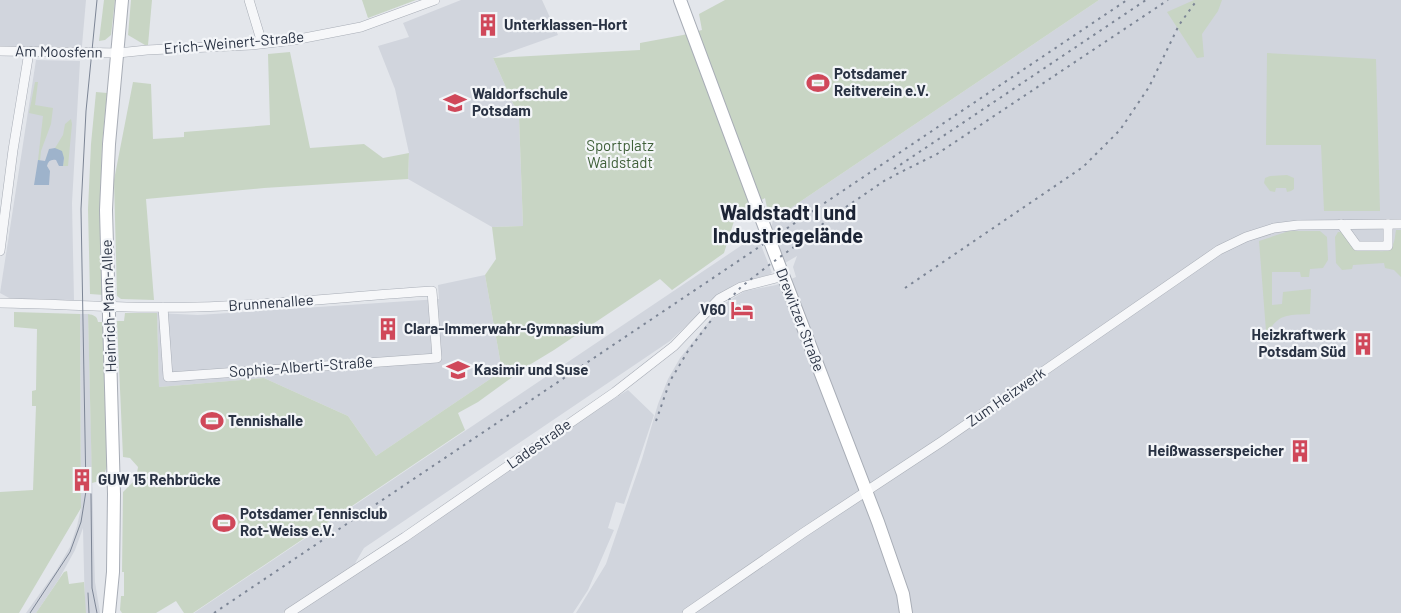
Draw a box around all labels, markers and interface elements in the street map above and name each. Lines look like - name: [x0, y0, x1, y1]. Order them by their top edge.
- building icon: Unterklassen-Hort: [475, 12, 501, 38]
- place label: Unterklassen-Hort: [504, 15, 628, 33]
- street label: Erich-Weinert-Straße: [163, 27, 305, 57]
- street label: Am Moosfenn: [15, 41, 103, 61]
- place label: Potsdamer Reitverein e.V.: [834, 64, 929, 99]
- sports icon: Potsdamer Reitverein e.V.: [805, 70, 831, 96]
- place label: Waldorfschule Potsdam: [472, 84, 568, 119]
- school or university icon: Waldorfschule Potsdam: [442, 90, 468, 116]
- park label: Sportplatz Waldstadt: [586, 136, 654, 171]
- district label: Waldstadt I und Industriegelände: [713, 200, 863, 247]
- street label: Heinrich-Mann-Allee: [97, 239, 119, 373]
- street label: Drewitzer Straße: [773, 265, 829, 374]
- street label: Brunnenallee: [228, 290, 314, 314]
- hotel icon: V60: [729, 297, 755, 323]
- place label: V60: [700, 300, 726, 318]
- building icon: Clara-Immerwahr-Gymnasium: [375, 316, 401, 342]
- place label: Clara-Immerwahr-Gymnasium: [404, 319, 604, 337]
- place label: Heizkraftwerk Potsdam Süd: [1252, 325, 1346, 360]
- building icon: Heizkraftwerk Potsdam Süd: [1350, 331, 1376, 357]
- street label: Sophie-Alberti-Straße: [228, 352, 373, 380]
- school or university icon: Kasimir und Suse: [445, 357, 471, 383]
- place label: Kasimir und Suse: [474, 360, 588, 378]
- street label: Zum Heizwerk: [963, 362, 1048, 430]
- sports icon: Tennishalle: [199, 408, 225, 434]
- place label: Tennishalle: [228, 411, 303, 429]
- street label: Ladestraße: [503, 414, 574, 472]
- building icon: Heißwasserspeicher: [1287, 438, 1313, 464]
- place label: Heißwasserspeicher: [1148, 441, 1284, 459]
- building icon: GUW 15 Rehbrücke: [69, 467, 95, 493]
- place label: GUW 15 Rehbrücke: [98, 470, 221, 488]
- place label: Potsdamer Tennisclub Rot-Weiss e.V.: [240, 504, 388, 539]
- sports icon: Potsdamer Tennisclub Rot-Weiss e.V.: [211, 510, 237, 536]

